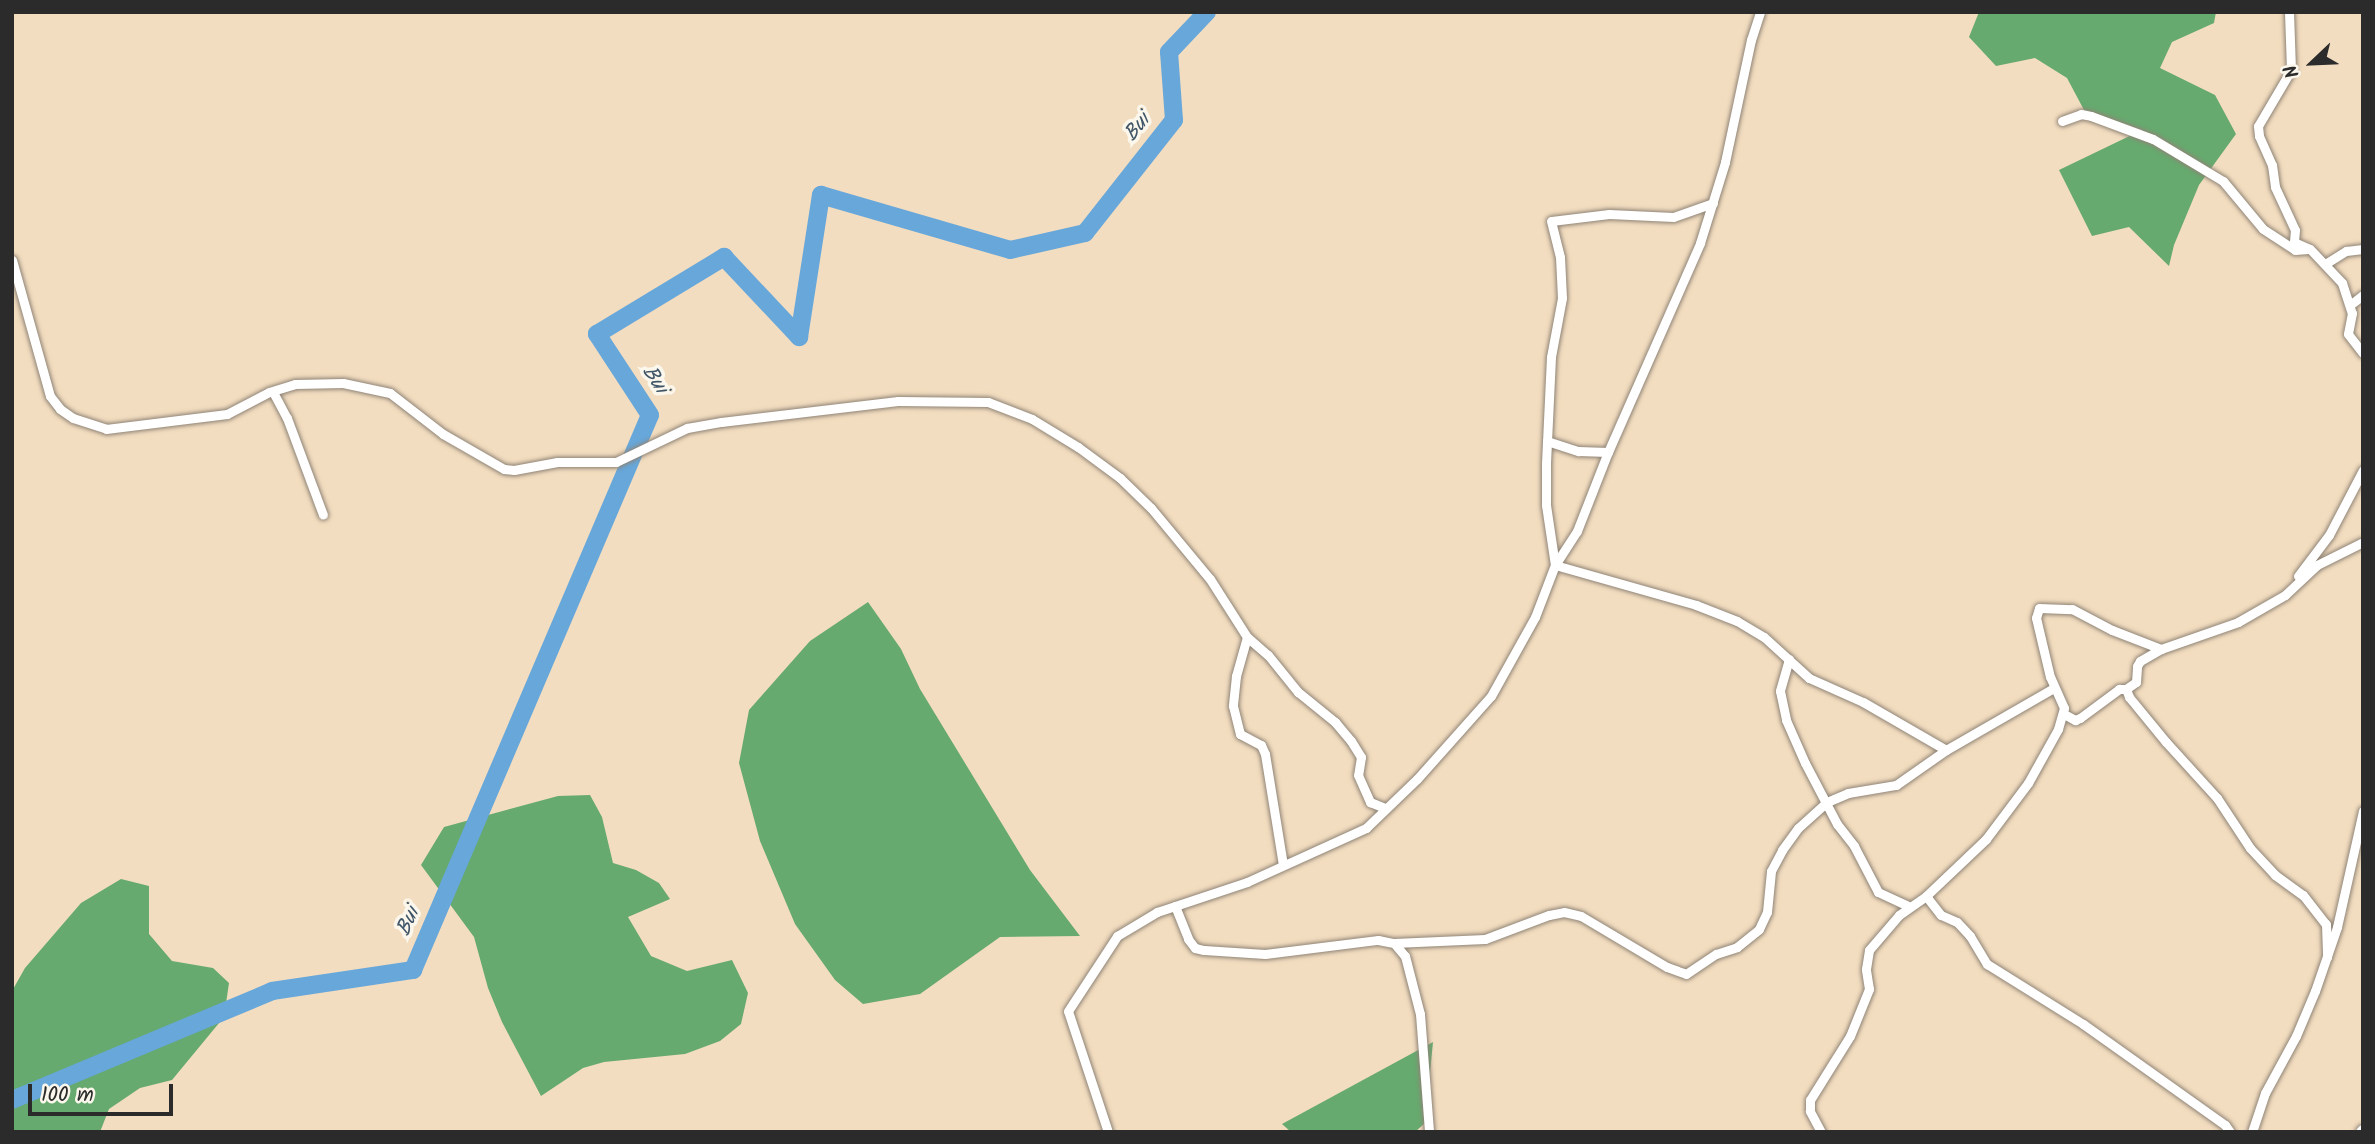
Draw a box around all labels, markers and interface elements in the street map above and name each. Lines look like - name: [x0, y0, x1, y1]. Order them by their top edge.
- north arrow: [2277, 28, 2347, 98]
- text: N: [2277, 60, 2309, 83]
- water label: Bui: [1119, 109, 1157, 147]
- water label: Bui: [636, 361, 672, 399]
- water label: Bui: [392, 904, 426, 940]
- scale bar: [32, 1070, 177, 1114]
- text: 100 m: [41, 1079, 94, 1112]

